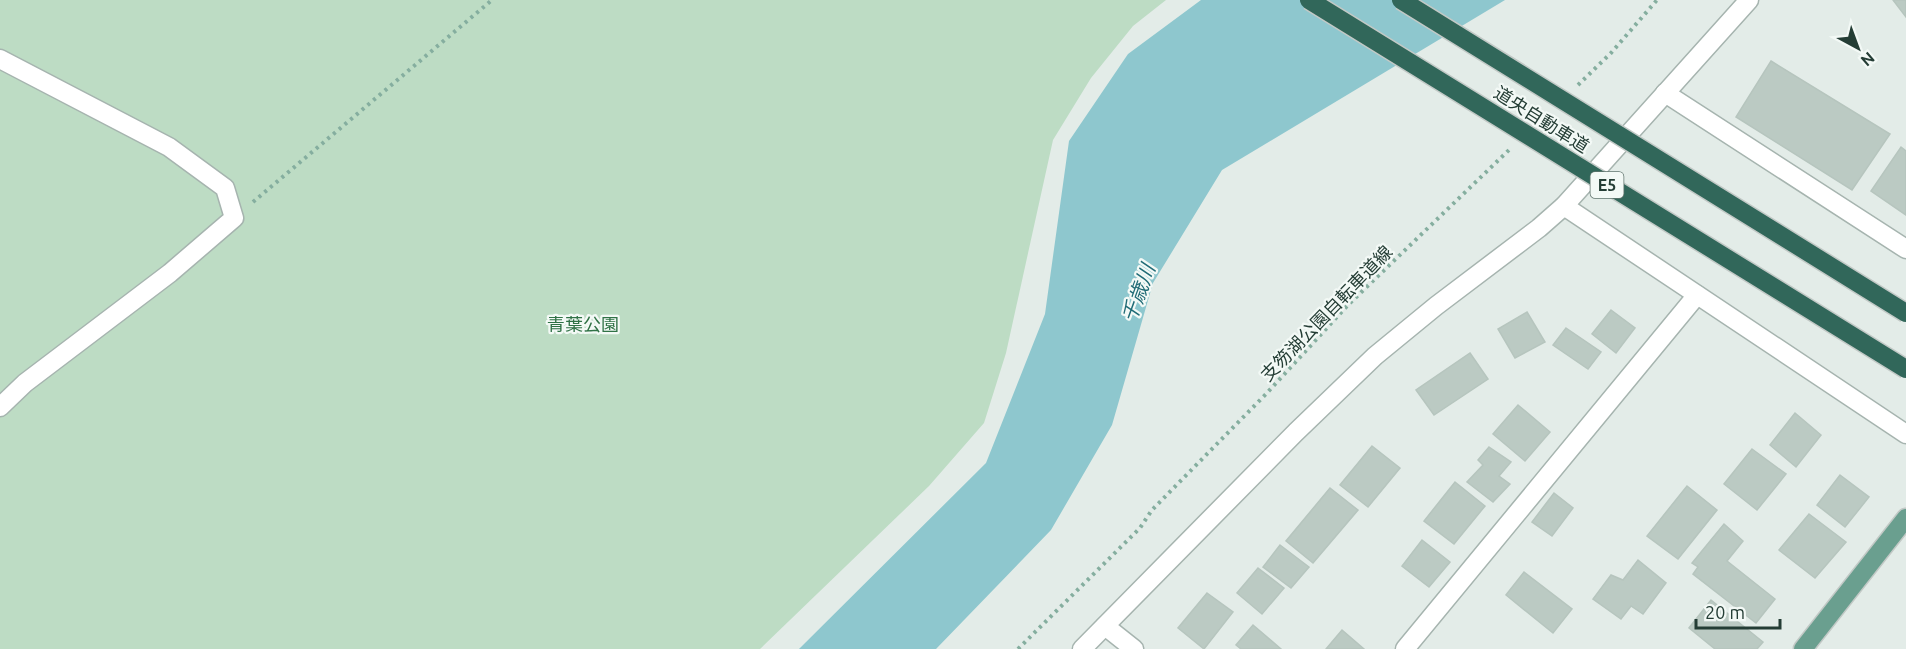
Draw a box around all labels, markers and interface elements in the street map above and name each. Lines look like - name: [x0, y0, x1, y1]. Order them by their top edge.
- north arrow: [1828, 18, 1888, 78]
- text: N: [1857, 49, 1878, 70]
- street label: 道央自動車道: [1491, 82, 1593, 156]
- road number: E5: [1590, 172, 1624, 198]
- street label: 支笏湖公園自転車道線: [1256, 241, 1396, 385]
- water label: 千歳川: [1117, 259, 1160, 325]
- park label: 青葉公園: [547, 314, 619, 334]
- scale bar: [1696, 592, 1780, 630]
- text: 20 m: [1705, 602, 1745, 622]

